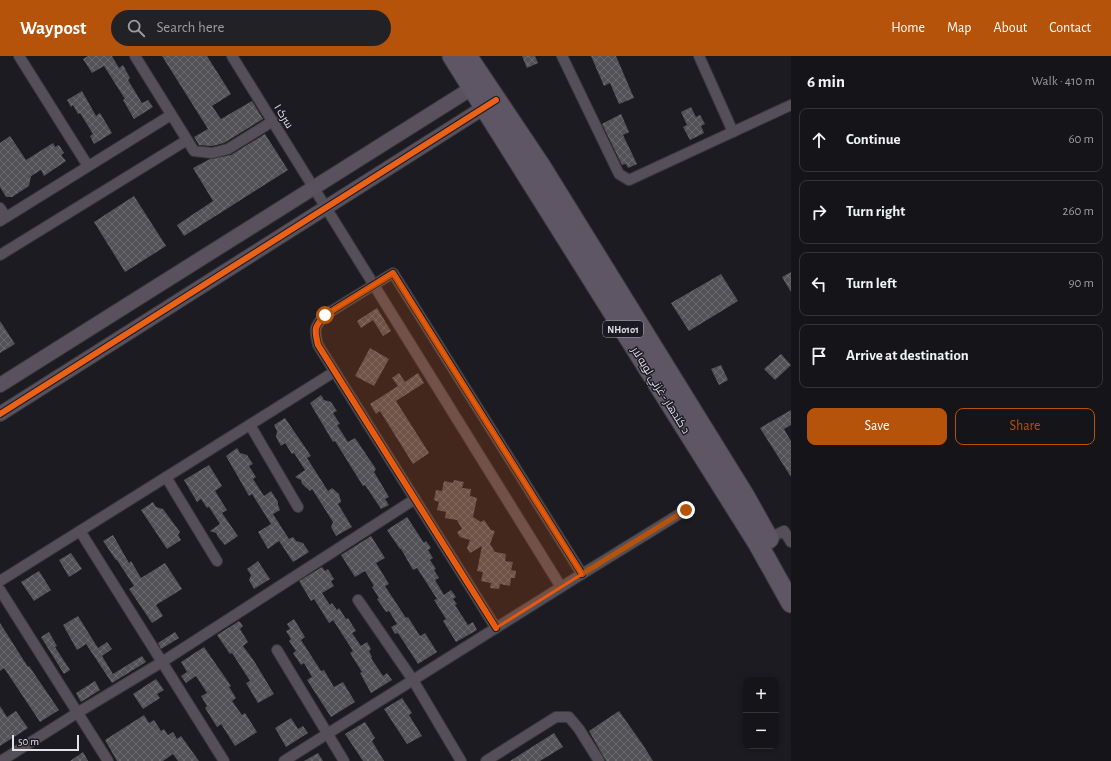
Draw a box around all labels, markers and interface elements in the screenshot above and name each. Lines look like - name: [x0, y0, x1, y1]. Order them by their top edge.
- search box: [111, 10, 391, 46]
- icon: search: [125, 17, 147, 39]
- text: Waypost: [20, 19, 87, 38]
- text: Search here: [157, 20, 224, 35]
- text: Home: [891, 21, 925, 35]
- text: Map: [947, 21, 971, 35]
- text: About: [993, 21, 1027, 35]
- text: Contact: [1049, 21, 1091, 35]
- text: 6 min: [807, 73, 845, 90]
- text: Walk · 410 m: [1032, 75, 1095, 88]
- street label: سرک ۱: [271, 102, 295, 131]
- icon: ahead: [808, 129, 830, 151]
- text: Continue: [846, 132, 901, 147]
- text: 60 m: [1068, 133, 1094, 146]
- icon: right: [808, 201, 830, 223]
- text: Turn right: [846, 204, 905, 219]
- text: 260 m: [1063, 205, 1094, 218]
- icon: left: [808, 273, 830, 295]
- text: Turn left: [846, 276, 897, 291]
- text: 90 m: [1068, 277, 1094, 290]
- route start: [316, 306, 334, 324]
- road number: NH0101: [603, 321, 643, 337]
- street label: د کندهار - غزني لويه لار: [626, 344, 692, 437]
- icon: arrive: [808, 345, 830, 367]
- text: Arrive at destination: [846, 348, 969, 363]
- button: Save: [807, 408, 947, 445]
- button: Share: [955, 408, 1095, 445]
- route end: [677, 501, 695, 519]
- map controls: [743, 677, 779, 749]
- button: +: [743, 677, 779, 713]
- button: −: [743, 713, 779, 749]
- scale bar: [12, 733, 79, 752]
- text: 50 m: [18, 736, 39, 747]

